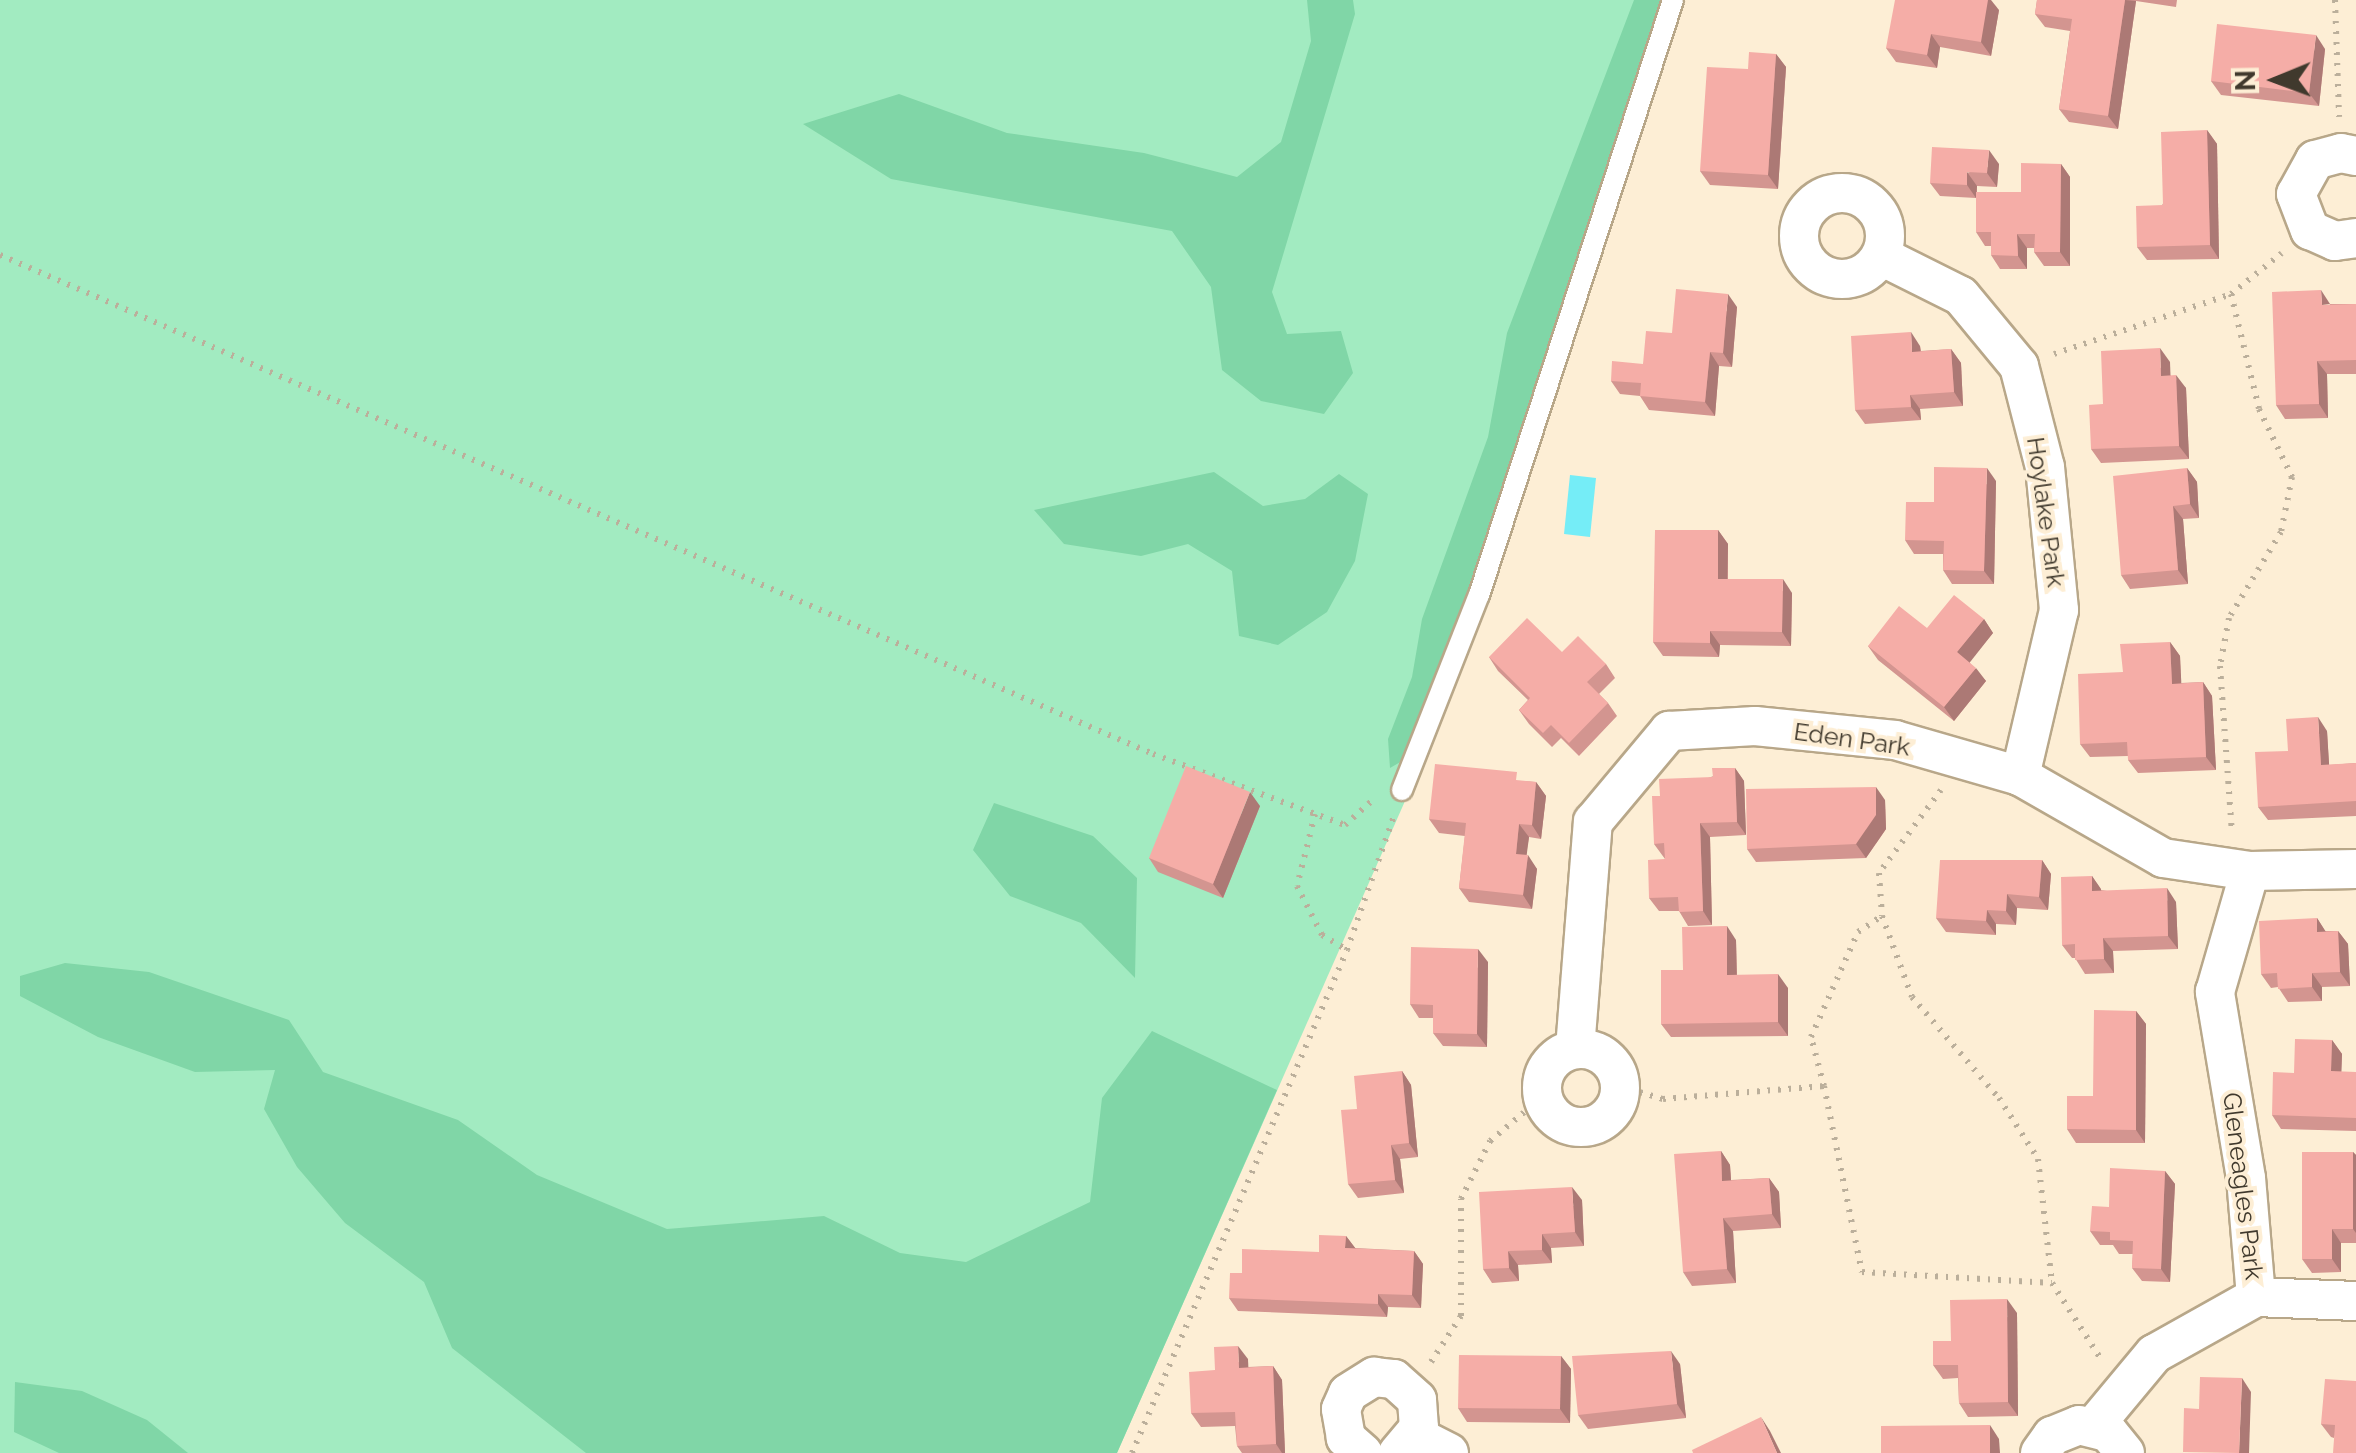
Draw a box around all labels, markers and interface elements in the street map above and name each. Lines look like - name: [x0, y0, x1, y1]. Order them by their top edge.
- north arrow: [2226, 30, 2326, 130]
- text: N: [2229, 70, 2262, 92]
- street label: Hoylake Park: [2021, 435, 2071, 589]
- street label: Eden Park: [1792, 716, 1912, 762]
- street label: Gleneagles Park: [2217, 1091, 2269, 1281]

